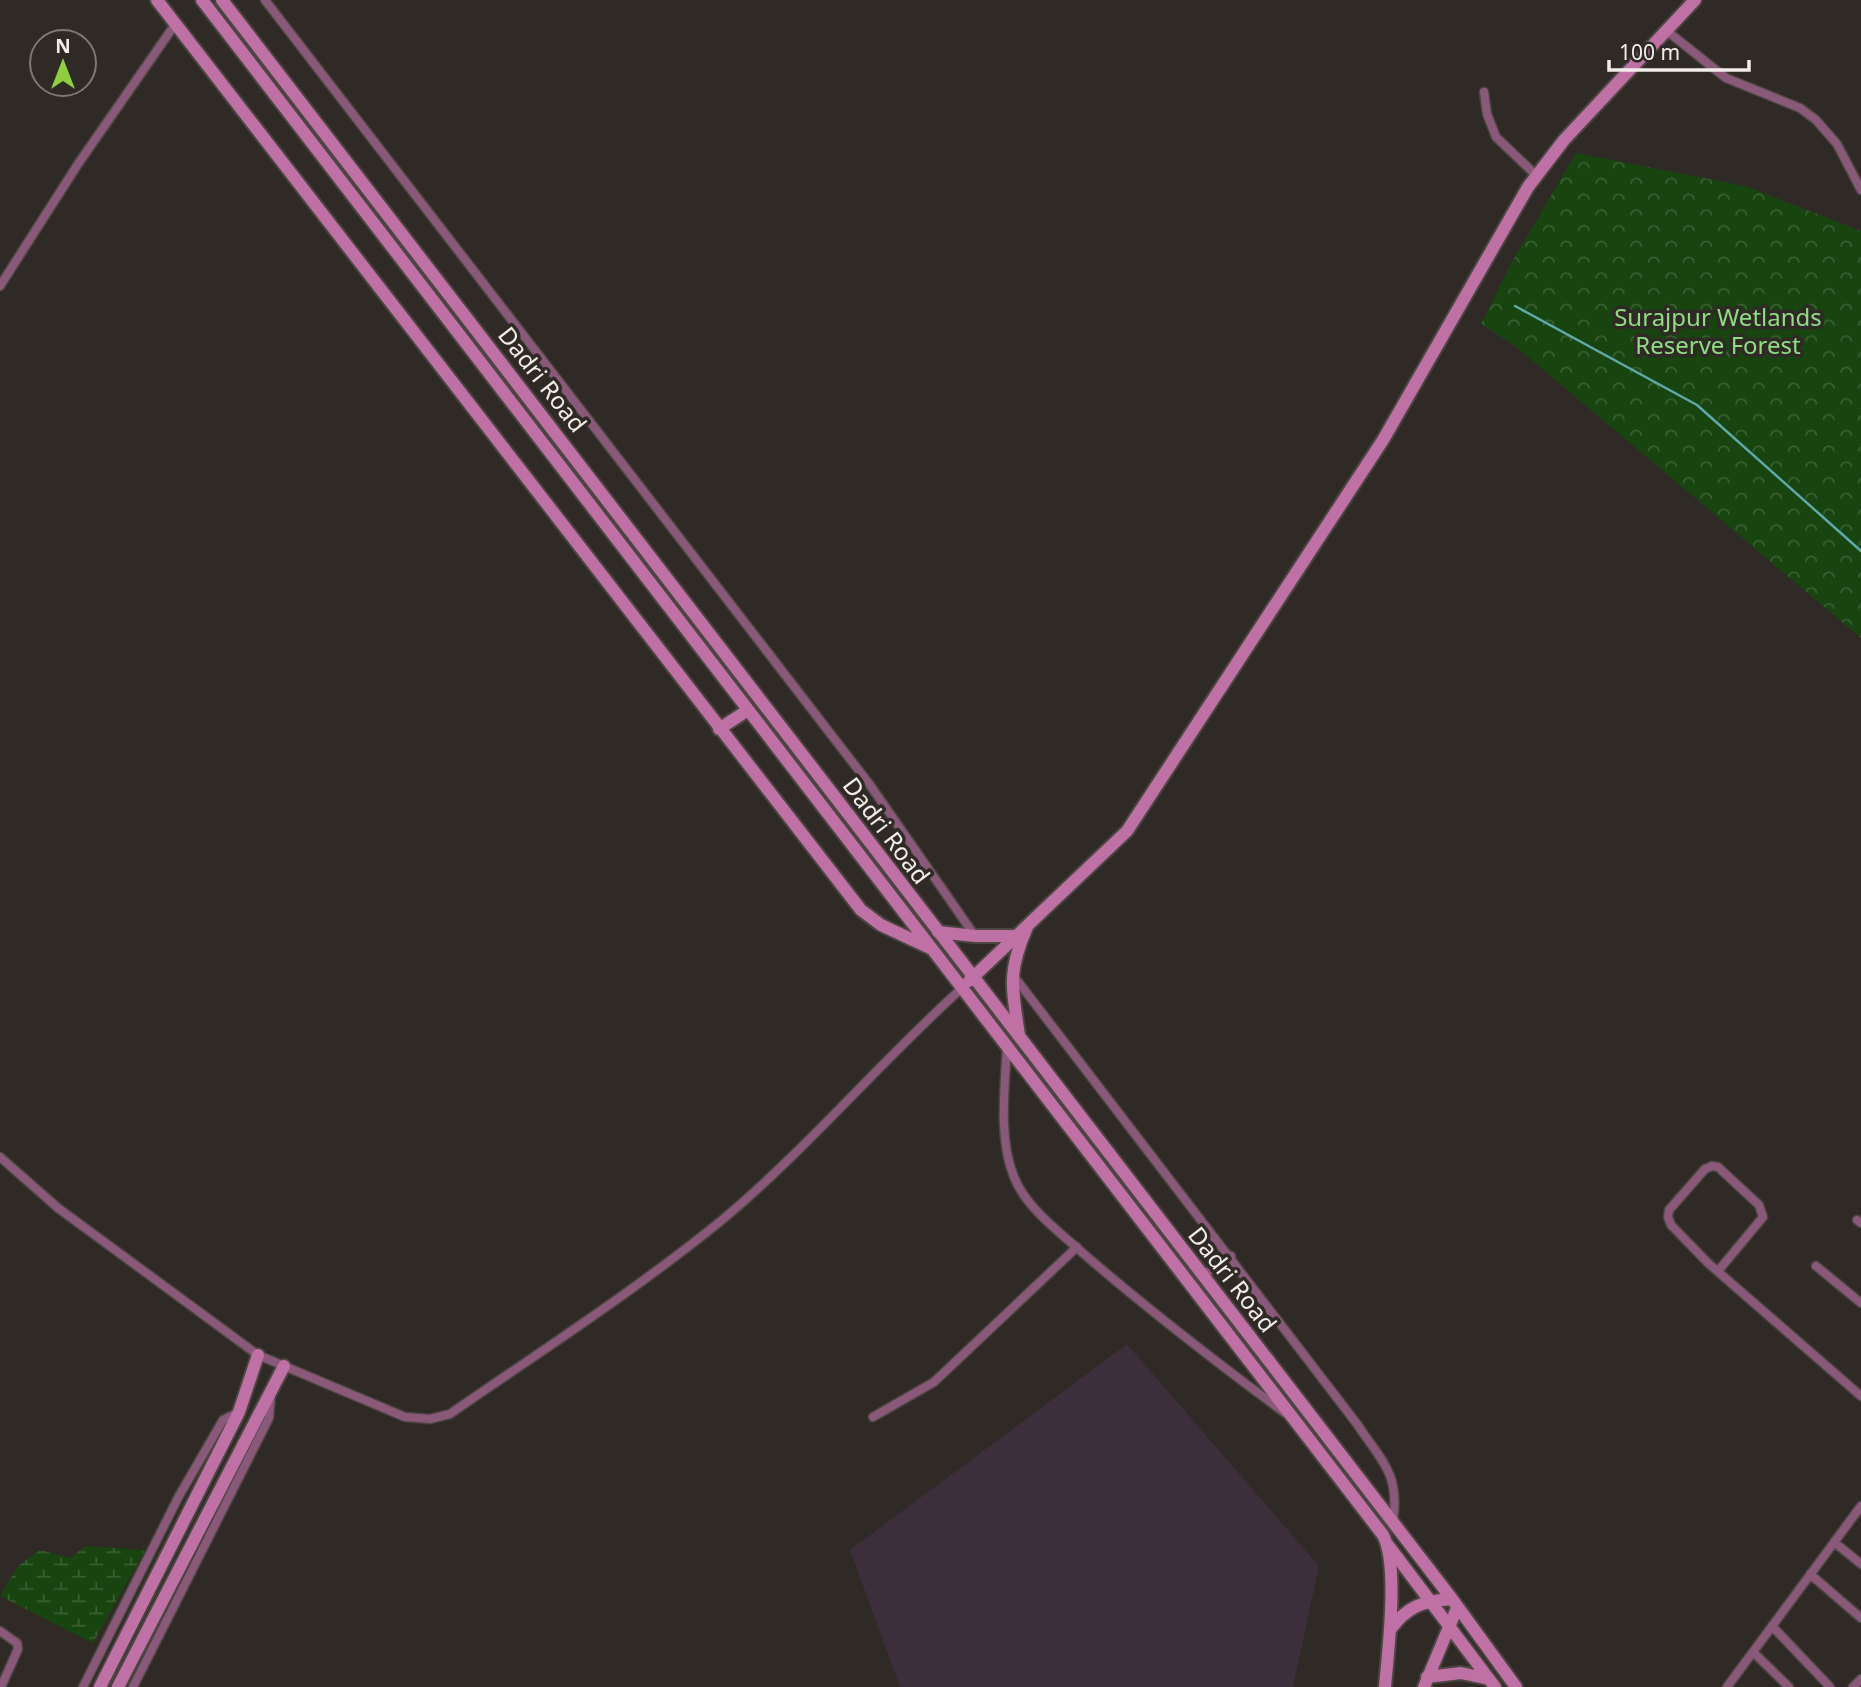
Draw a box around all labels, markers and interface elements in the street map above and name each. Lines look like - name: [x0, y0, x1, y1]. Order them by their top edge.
- north arrow: [28, 28, 98, 98]
- scale bar: [1609, 28, 1749, 72]
- text: N: [55, 33, 71, 59]
- text: 100 m: [1619, 38, 1680, 66]
- park label: Surajpur Wetlands Reserve Forest: [1614, 300, 1822, 361]
- street label: Dadri Road: [491, 319, 595, 439]
- street label: Dadri Road: [836, 770, 938, 890]
- street label: Dadri Road: [1181, 1219, 1285, 1339]

